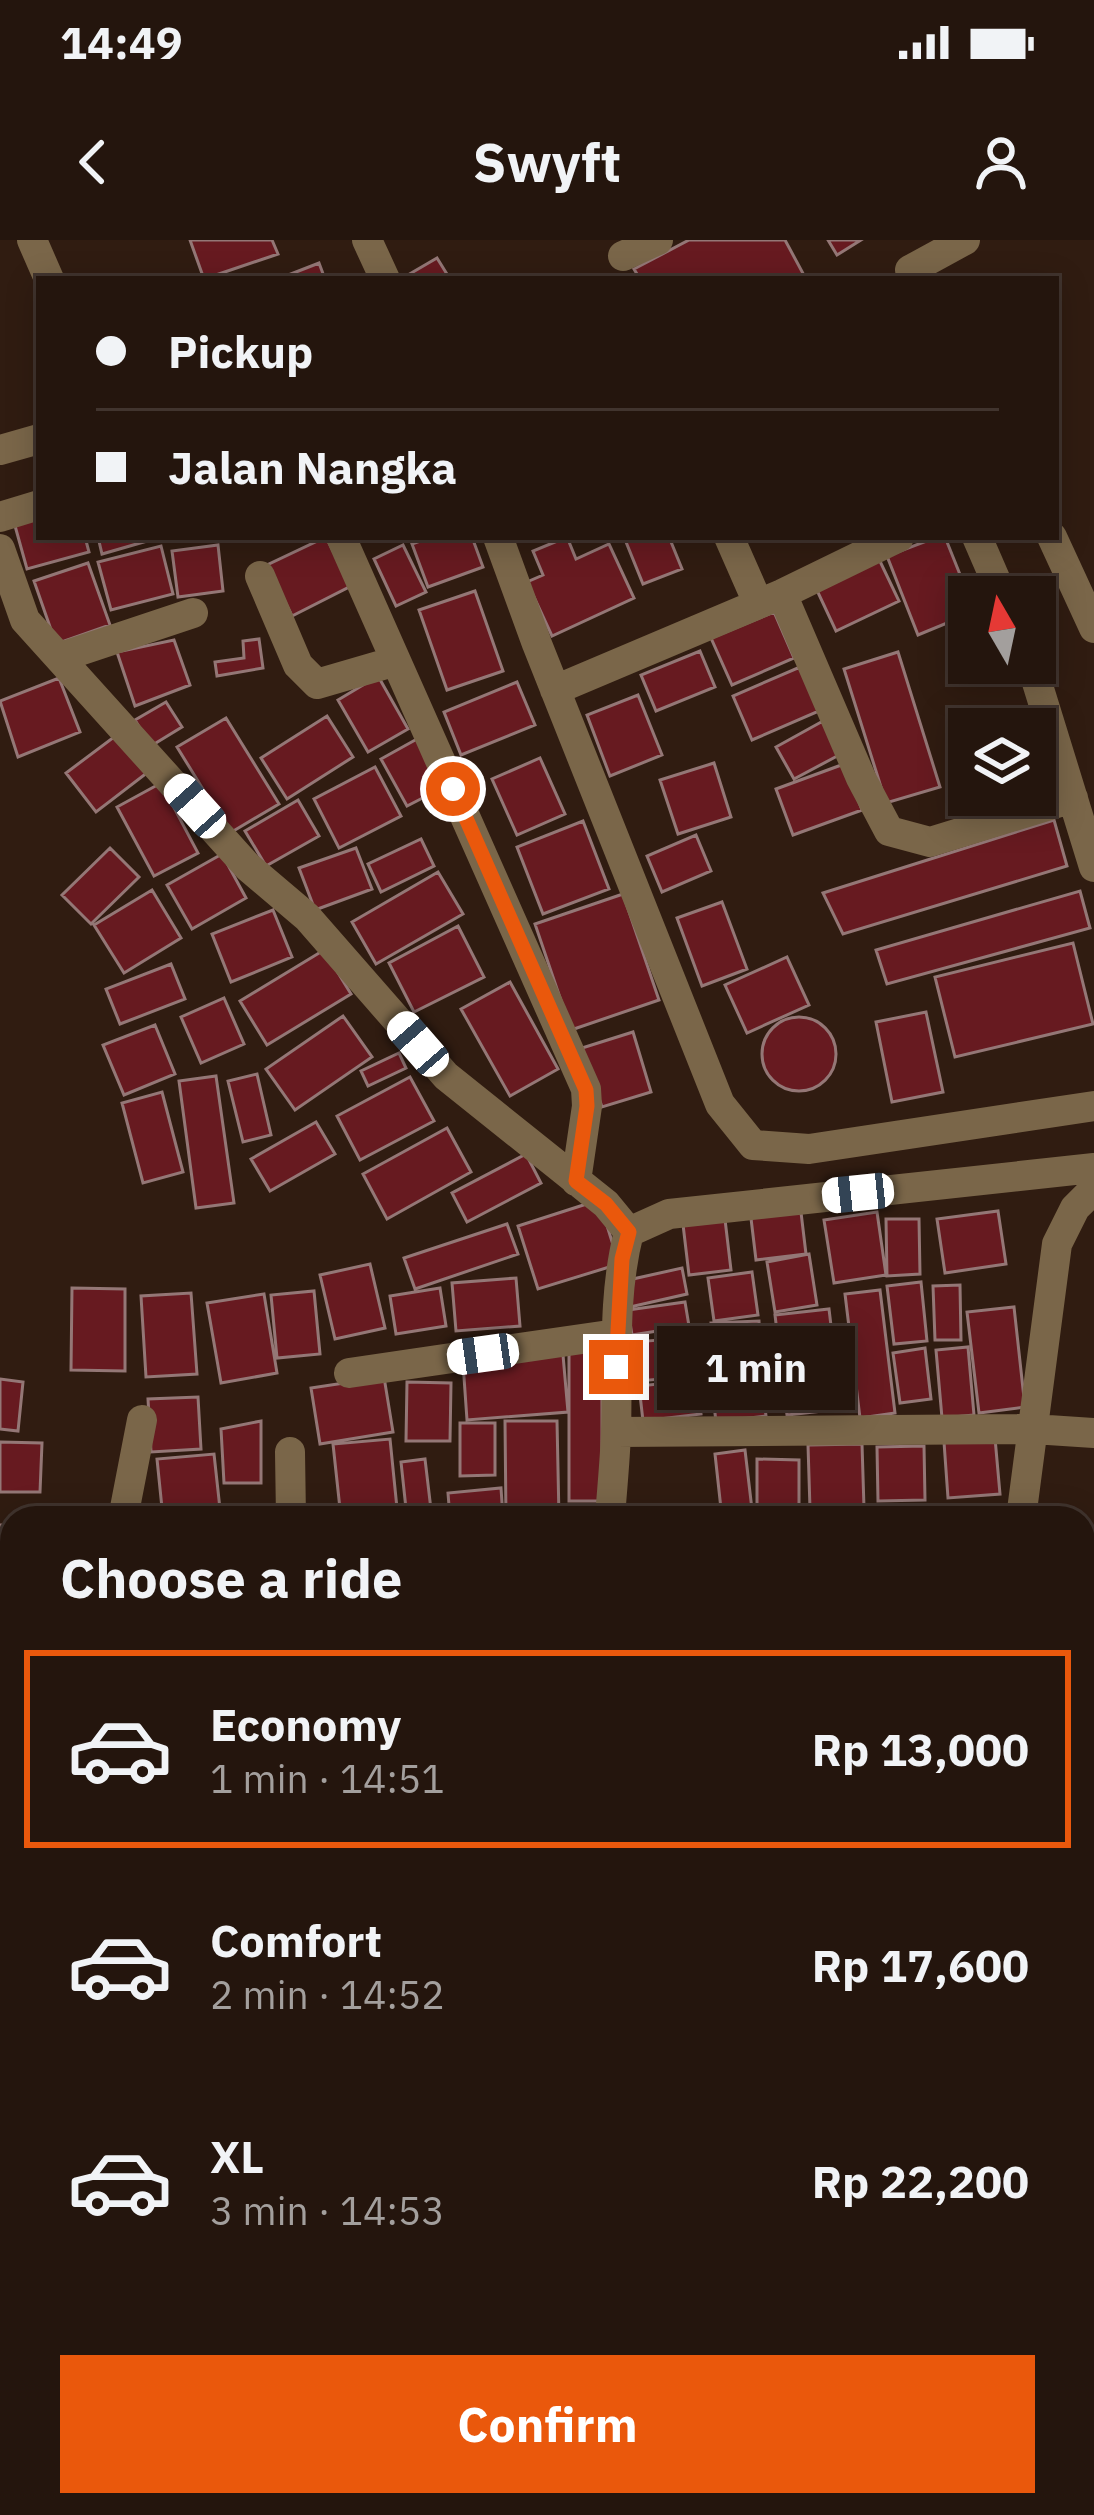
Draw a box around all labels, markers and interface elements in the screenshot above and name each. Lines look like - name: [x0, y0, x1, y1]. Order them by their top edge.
- text: 14:49: [60, 13, 183, 71]
- text: Swyft: [473, 127, 621, 197]
- icon: back: [60, 129, 126, 195]
- icon: person: [968, 129, 1034, 195]
- text: Pickup: [168, 322, 313, 380]
- text: Jalan Nangka: [168, 438, 457, 496]
- north arrow: [948, 576, 1056, 684]
- map controls: [948, 576, 1056, 816]
- button: layers: [948, 708, 1056, 816]
- route start: [426, 762, 480, 816]
- car: [158, 767, 232, 845]
- car: [381, 1005, 455, 1083]
- car: [820, 1171, 896, 1215]
- callout: 1 min: [658, 1325, 856, 1409]
- car: [445, 1331, 521, 1377]
- route end: [589, 1340, 643, 1394]
- text: 1 min: [705, 1342, 807, 1393]
- text: Choose a ride: [60, 1543, 402, 1613]
- icon: car: [66, 1695, 174, 1803]
- text: Economy: [210, 1695, 401, 1753]
- text: Rp 13,000: [812, 1720, 1029, 1778]
- text: 1 min · 14:51: [210, 1753, 445, 1804]
- icon: car: [66, 1911, 174, 2019]
- text: Comfort: [210, 1911, 382, 1969]
- text: Rp 17,600: [812, 1936, 1029, 1994]
- text: 2 min · 14:52: [210, 1969, 445, 2020]
- icon: car: [66, 2127, 174, 2235]
- text: XL: [210, 2127, 264, 2185]
- text: Rp 22,200: [812, 2152, 1029, 2210]
- text: 3 min · 14:53: [210, 2185, 445, 2236]
- button: Confirm: [60, 2355, 1035, 2493]

